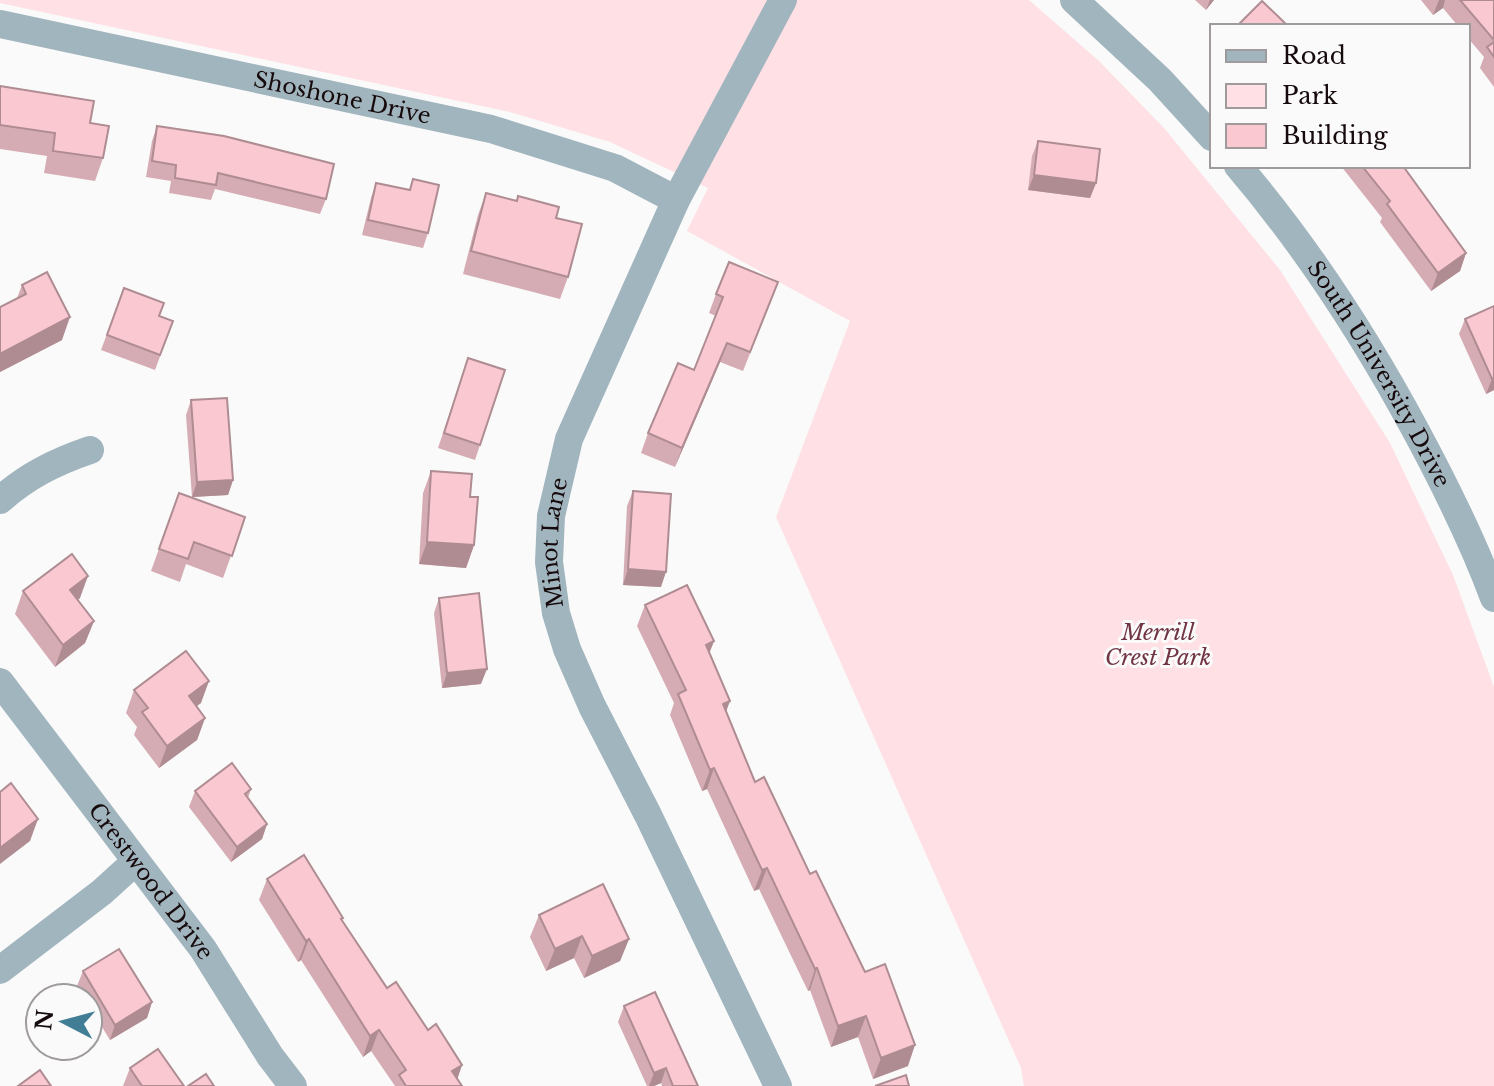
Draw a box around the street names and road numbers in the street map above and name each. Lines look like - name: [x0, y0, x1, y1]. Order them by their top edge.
- street label: Shoshone Drive: [251, 66, 433, 130]
- street label: South University Drive: [1302, 256, 1456, 492]
- street label: Minot Lane: [536, 475, 574, 610]
- street label: Crestwood Drive: [83, 797, 219, 965]

